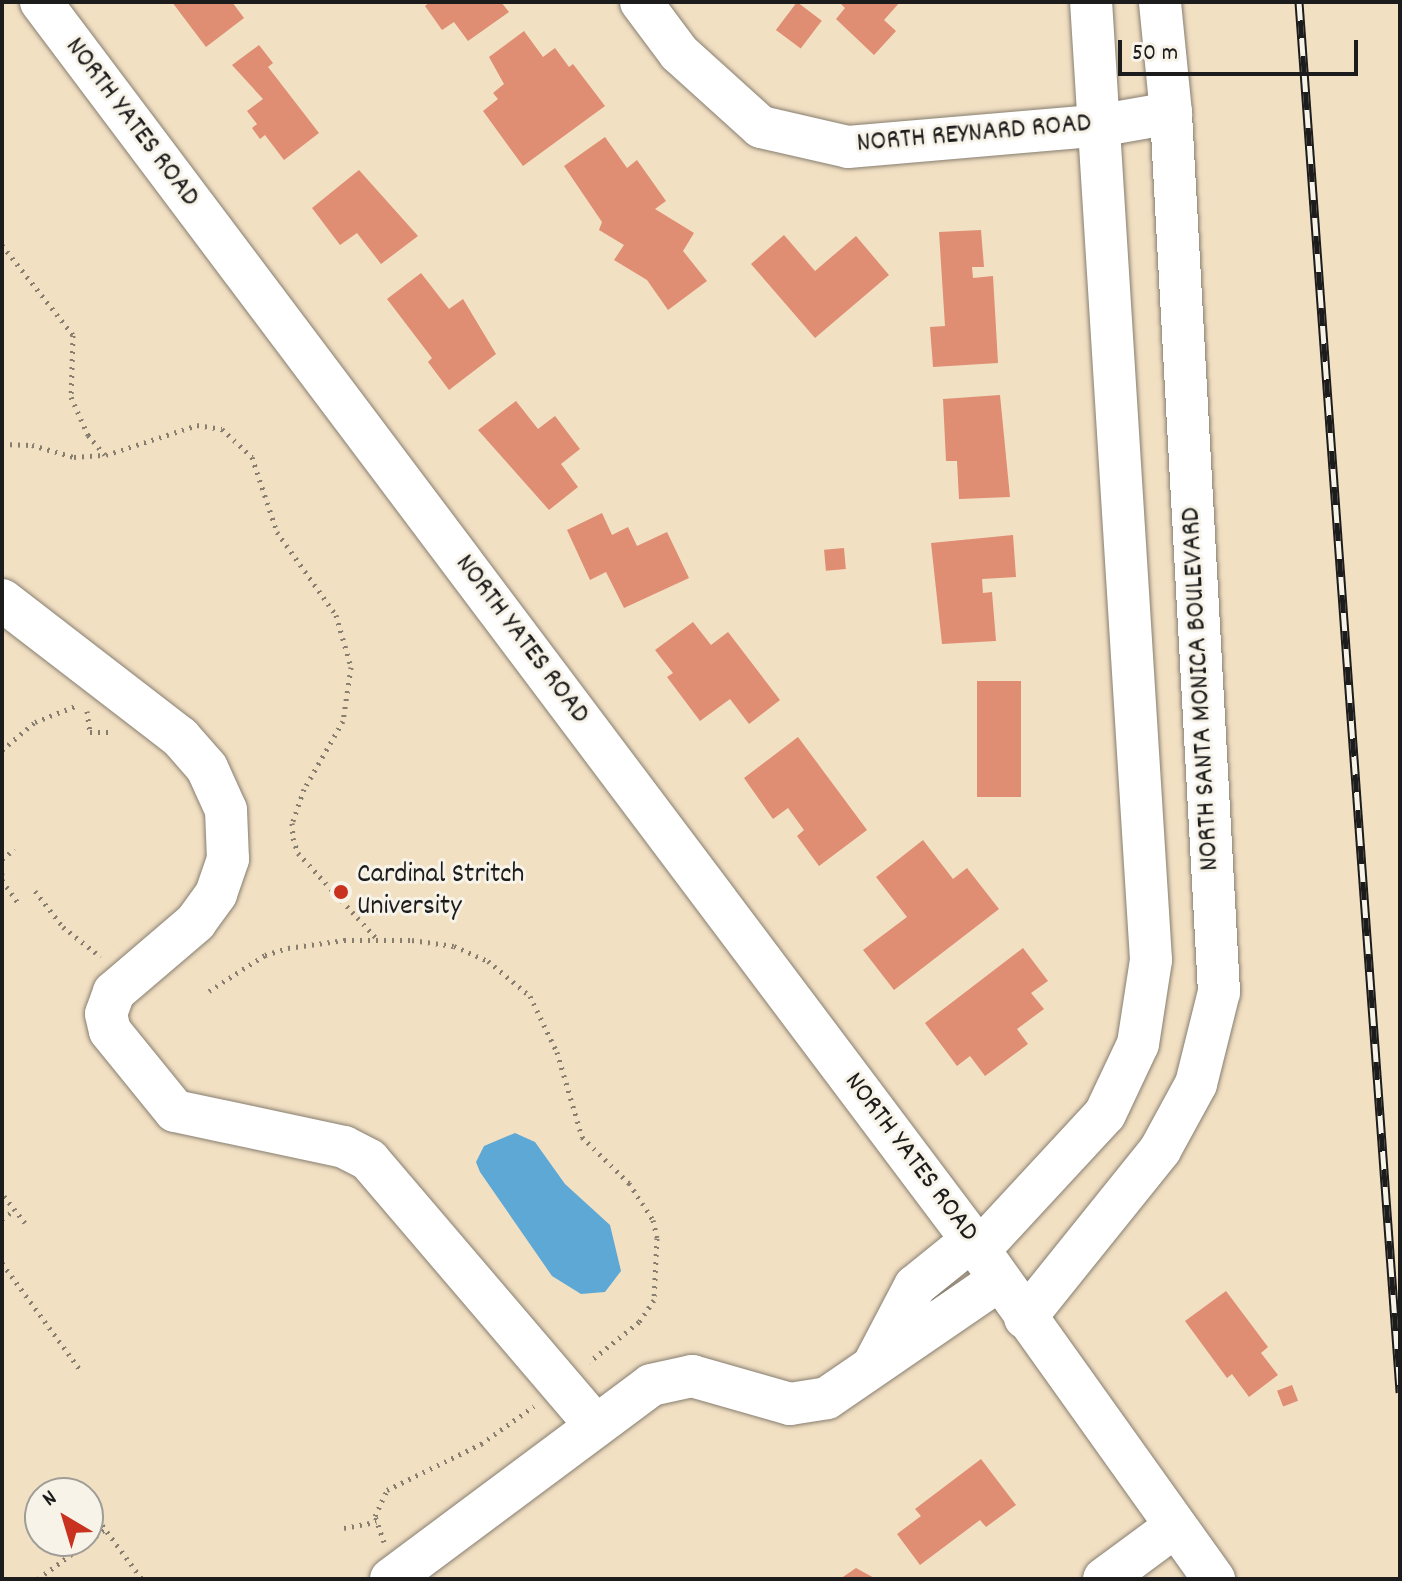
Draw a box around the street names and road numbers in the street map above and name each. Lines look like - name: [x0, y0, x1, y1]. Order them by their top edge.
- street label: NORTH YATES ROAD: [56, 32, 206, 214]
- street label: NORTH REYNARD ROAD: [855, 108, 1093, 162]
- street label: NORTH SANTA MONICA BOULEVARD: [1176, 506, 1228, 872]
- street label: NORTH YATES ROAD: [446, 549, 596, 731]
- street label: NORTH YATES ROAD: [835, 1067, 985, 1249]

